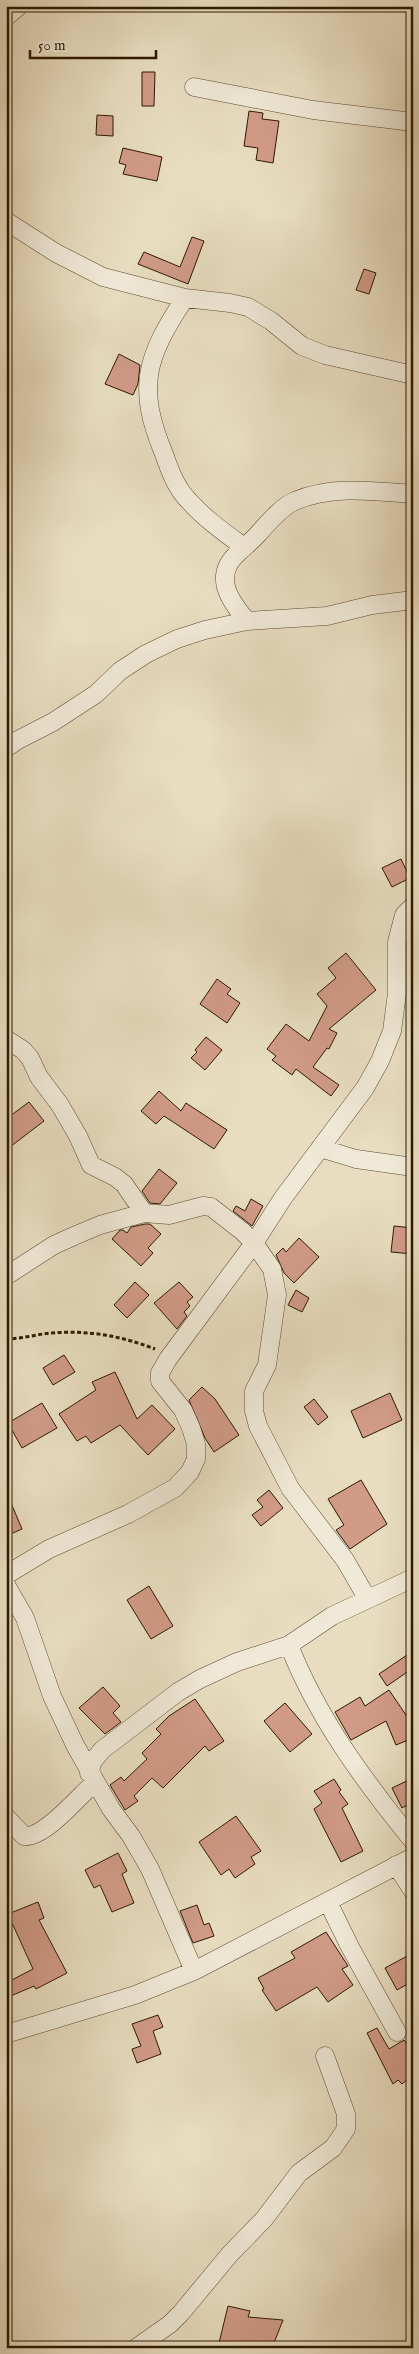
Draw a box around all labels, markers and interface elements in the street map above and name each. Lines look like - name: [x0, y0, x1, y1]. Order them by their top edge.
- scale bar: [30, 28, 156, 60]
- text: 50 m: [38, 36, 66, 55]

